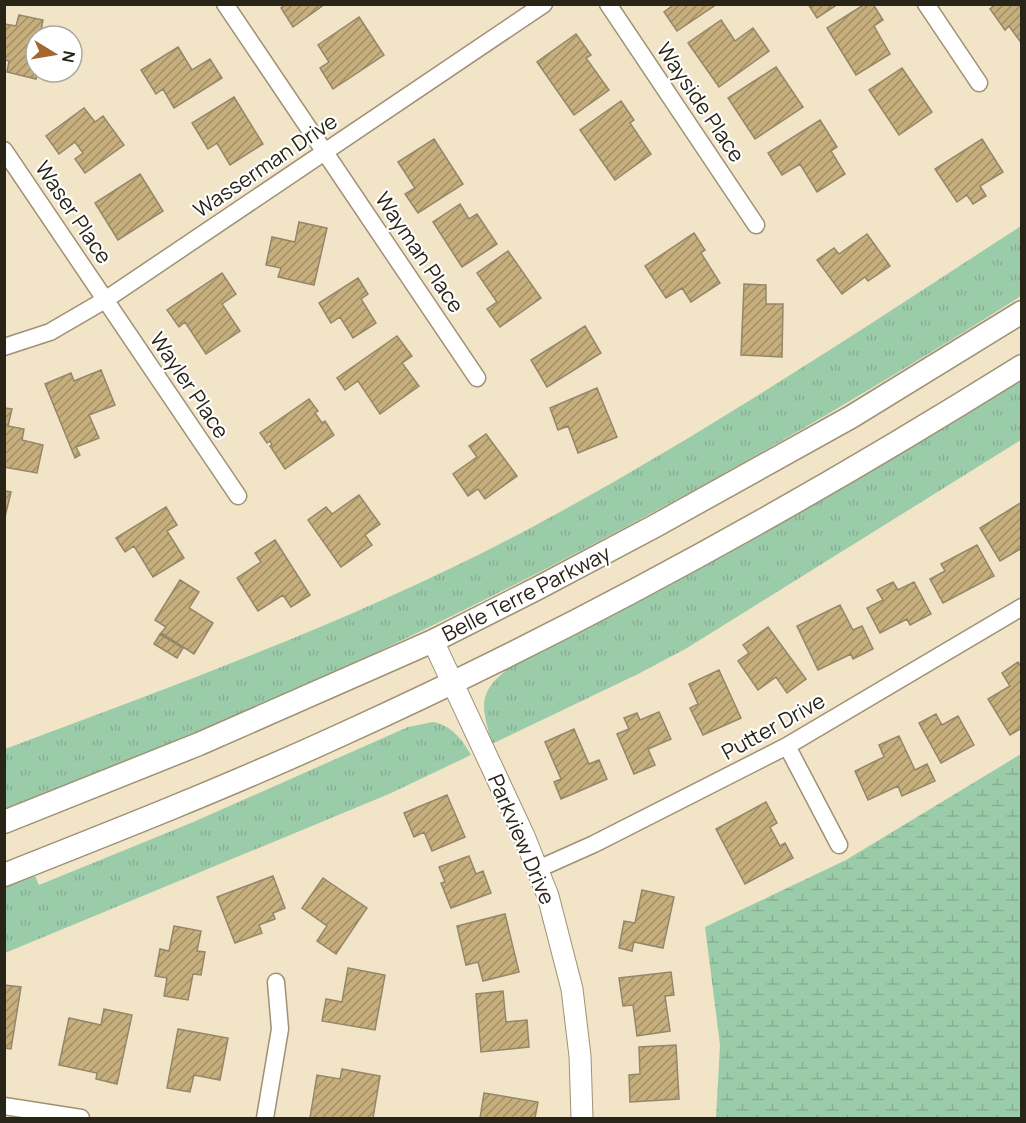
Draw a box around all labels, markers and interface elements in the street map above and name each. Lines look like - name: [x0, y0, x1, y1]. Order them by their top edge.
- north arrow: [24, 24, 84, 84]
- street label: Wayside Place: [651, 37, 751, 167]
- text: N: [57, 49, 81, 65]
- street label: Wasserman Drive: [188, 107, 342, 223]
- street label: Waser Place: [29, 155, 119, 269]
- street label: Wayman Place: [369, 186, 471, 318]
- street label: Wayler Place: [144, 326, 236, 444]
- street label: Belle Terre Parkway: [437, 538, 615, 648]
- street label: Putter Drive: [716, 686, 830, 766]
- street label: Parkview Drive: [482, 770, 562, 908]

